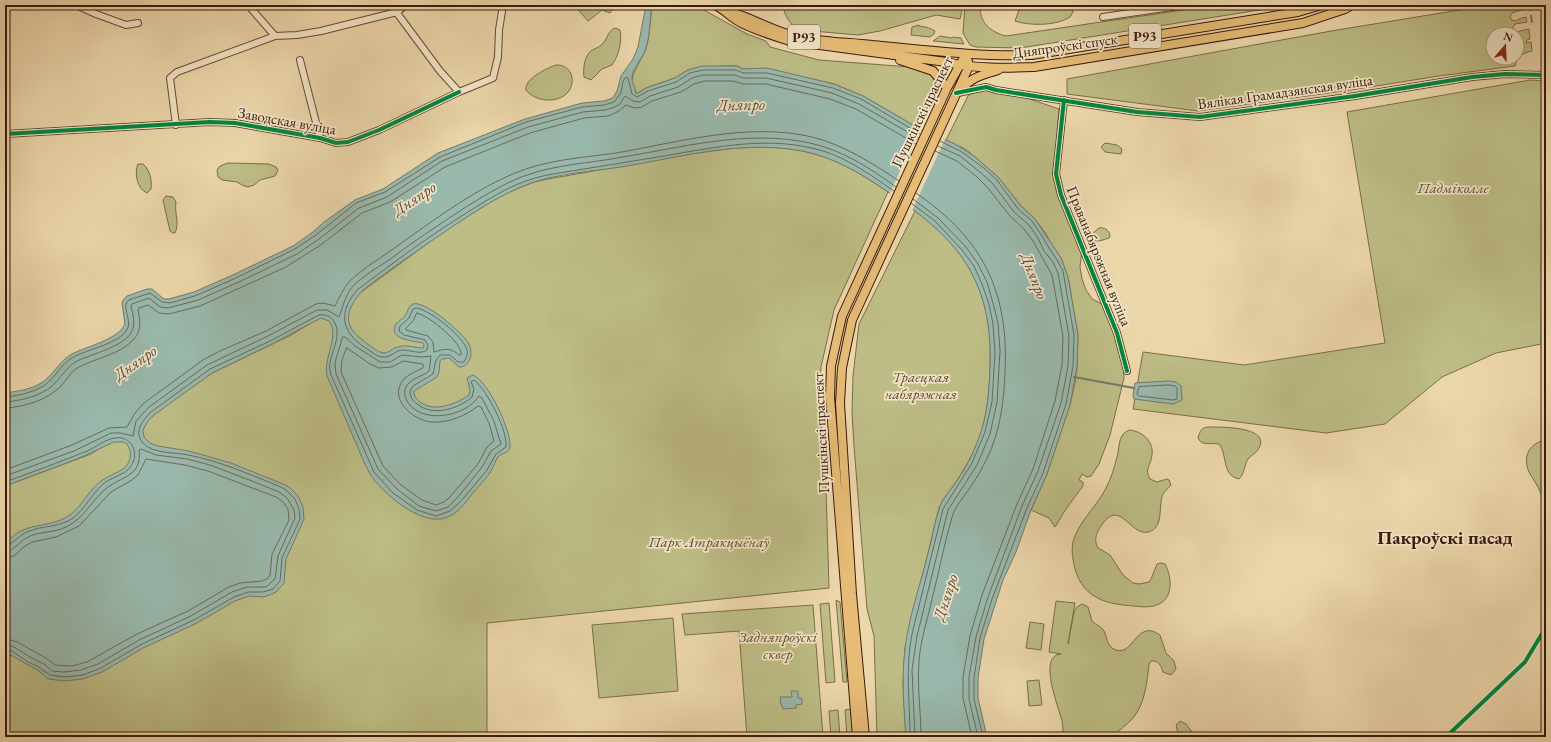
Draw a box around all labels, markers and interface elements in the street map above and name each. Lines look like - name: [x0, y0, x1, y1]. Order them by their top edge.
- road number: Р93: [1129, 24, 1161, 48]
- road number: Р93: [788, 25, 820, 49]
- north arrow: [1485, 26, 1525, 66]
- text: N: [1502, 28, 1515, 45]
- street label: Дняпроўскі спуск: [1011, 29, 1119, 62]
- street label: Пушкінскі праспект: [886, 53, 957, 170]
- street label: Вялікая Грамадзянская вуліца: [1196, 70, 1374, 113]
- water label: Дняпро: [715, 94, 765, 115]
- street label: Заводская вуліца: [237, 103, 338, 138]
- water label: Дняпро: [387, 176, 440, 222]
- park label: Падміколле: [1416, 178, 1489, 197]
- street label: Праванабярэжная вуліца: [1063, 183, 1136, 329]
- water label: Дняпро: [1015, 248, 1053, 302]
- water label: Дняпро: [108, 340, 161, 386]
- park label: Траецкая набярэжная: [885, 367, 957, 403]
- street label: Пушкінскі праспект: [808, 372, 833, 494]
- district label: Пакроўскі пасад: [1377, 525, 1513, 550]
- park label: Парк Атракцыёнаў: [648, 532, 769, 551]
- water label: Дняпро: [927, 571, 963, 625]
- park label: Задняпроўскі сквер: [739, 627, 818, 663]

